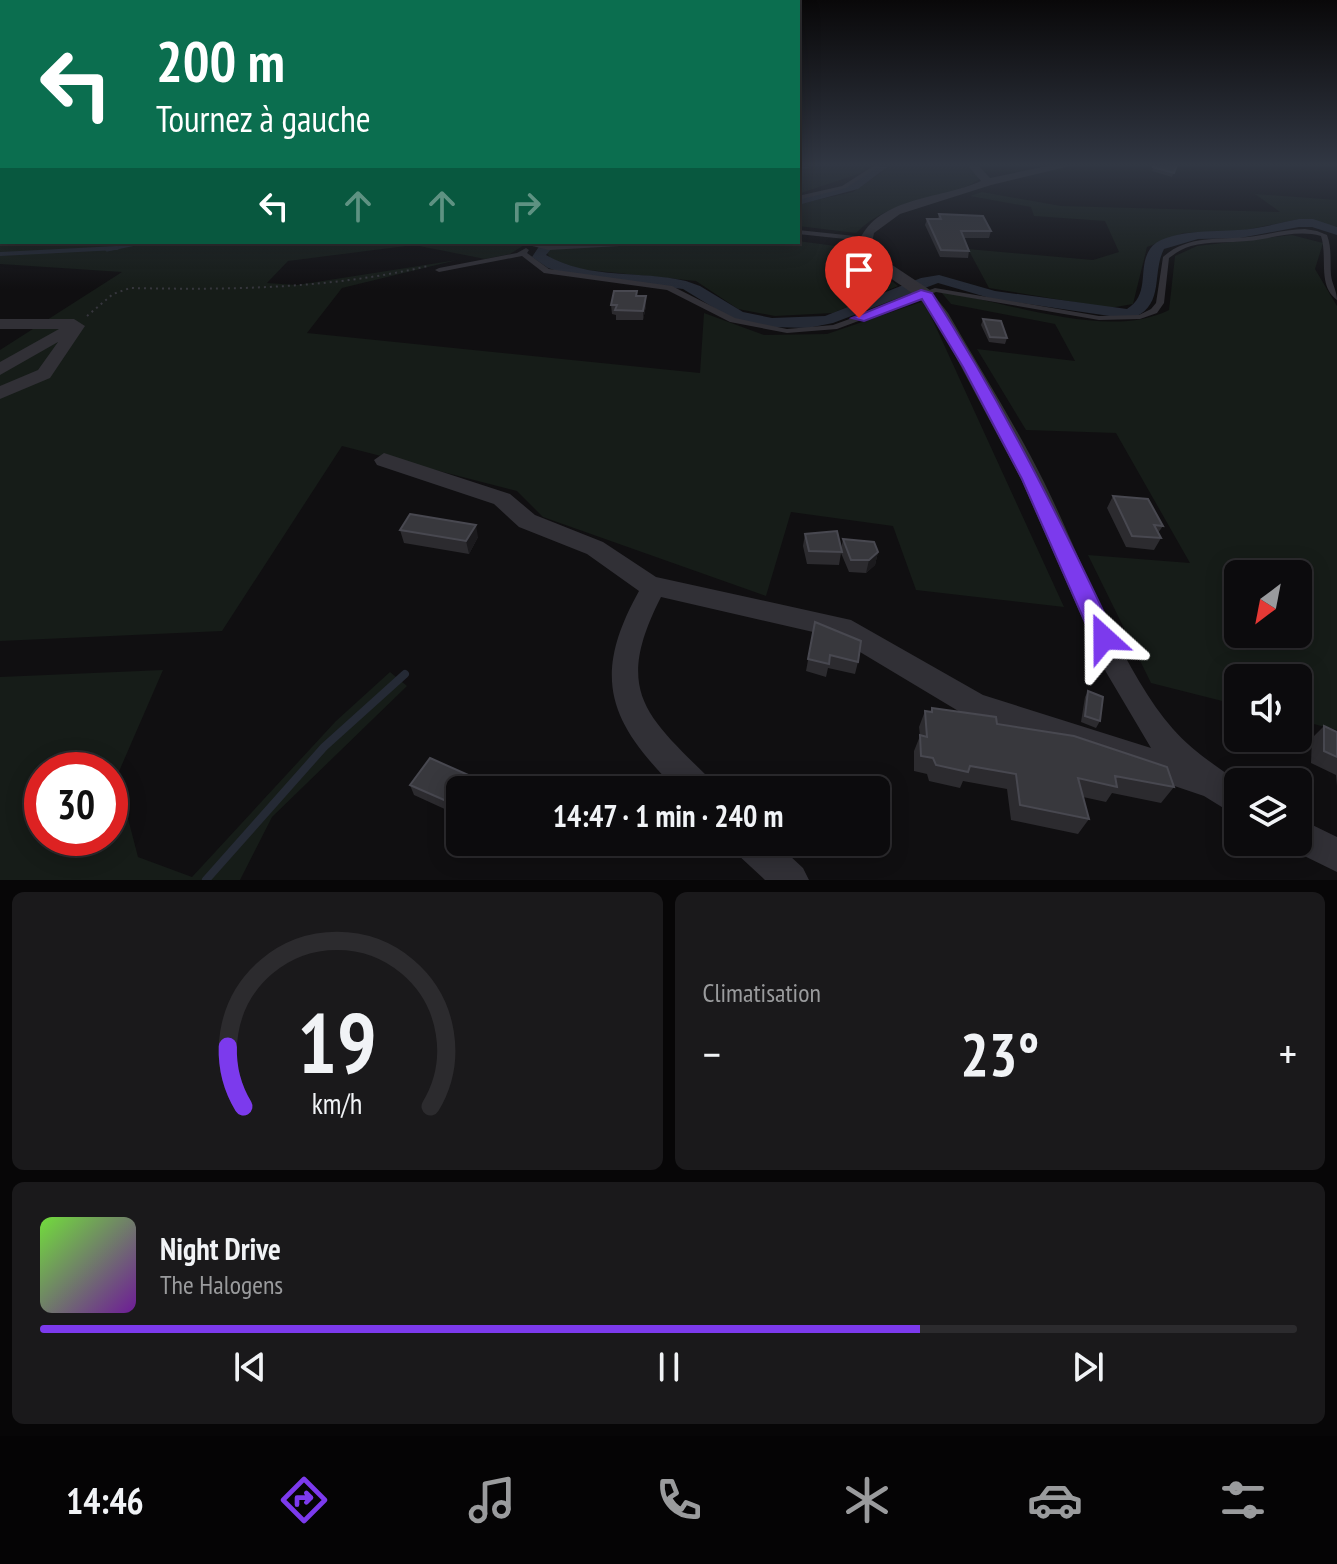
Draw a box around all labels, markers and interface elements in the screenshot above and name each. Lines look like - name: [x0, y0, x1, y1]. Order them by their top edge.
- text: 200 m: [156, 25, 285, 97]
- icon: left: [24, 32, 128, 136]
- text: Tournez à gauche: [156, 95, 371, 142]
- icon: left: [252, 184, 296, 228]
- icon: ahead: [336, 184, 380, 228]
- icon: ahead: [420, 184, 464, 228]
- icon: right: [504, 184, 548, 228]
- pin: [825, 236, 893, 318]
- icon: arrive: [837, 248, 881, 292]
- north arrow: [1224, 560, 1312, 648]
- map controls: [1224, 560, 1312, 856]
- position arrow: [1062, 596, 1146, 680]
- button: sound: [1224, 664, 1312, 752]
- speed limit sign: 30: [24, 752, 128, 856]
- button: layers: [1224, 768, 1312, 856]
- text: 14:47 · 1 min · 240 m: [553, 796, 783, 835]
- text: Climatisation: [703, 976, 821, 1009]
- text: 19: [297, 988, 377, 1096]
- text: 23°: [960, 1015, 1039, 1093]
- text: −: [703, 1025, 721, 1082]
- text: +: [1279, 1025, 1297, 1082]
- text: km/h: [312, 1085, 363, 1122]
- text: Night Drive: [160, 1229, 281, 1268]
- text: The Halogens: [160, 1268, 283, 1301]
- icon: previous: [228, 1345, 272, 1389]
- icon: pause: [647, 1345, 691, 1389]
- icon: next: [1066, 1345, 1110, 1389]
- icon: directions: [276, 1472, 332, 1528]
- icon: music: [464, 1472, 520, 1528]
- icon: phone: [651, 1472, 707, 1528]
- icon: climate: [839, 1472, 895, 1528]
- icon: car: [1027, 1472, 1083, 1528]
- icon: filters: [1215, 1472, 1271, 1528]
- text: 14:46: [66, 1477, 144, 1524]

